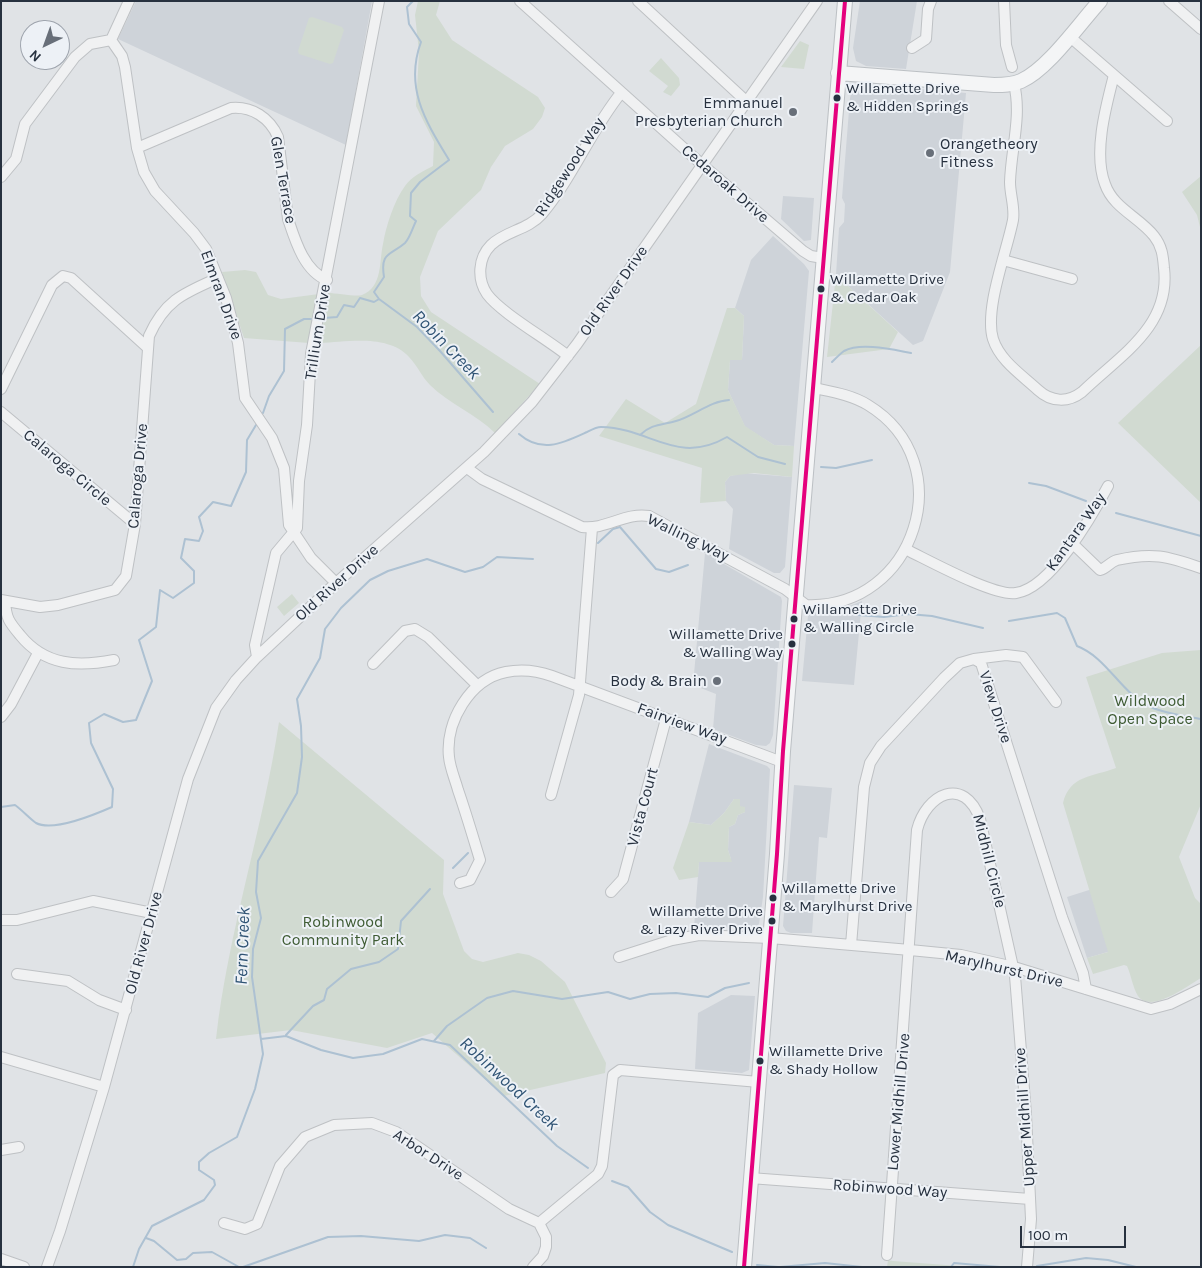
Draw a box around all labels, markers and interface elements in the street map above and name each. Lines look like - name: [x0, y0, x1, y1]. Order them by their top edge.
- north arrow: [20, 20, 70, 70]
- text: N: [26, 46, 45, 65]
- place label: Willamette Drive & Hidden Springs: [846, 80, 969, 115]
- place label: Emmanuel Presbyterian Church: [635, 93, 783, 131]
- marker: Willamette Drive & Hidden Springs: [832, 93, 842, 103]
- marker: Emmanuel Presbyterian Church: [787, 106, 799, 118]
- street label: Ridgewood Way: [531, 114, 609, 220]
- place label: Orangetheory Fitness: [940, 134, 1038, 172]
- street label: Glen Terrace: [266, 135, 300, 225]
- street label: Cedaroak Drive: [677, 141, 773, 227]
- marker: Orangetheory Fitness: [924, 147, 936, 159]
- street label: Old River Drive: [576, 242, 652, 340]
- street label: Elmran Drive: [196, 248, 246, 342]
- place label: Willamette Drive & Cedar Oak: [830, 271, 944, 306]
- street label: Trillium Drive: [301, 283, 335, 381]
- marker: Willamette Drive & Cedar Oak: [816, 284, 826, 294]
- water label: Robin Creek: [407, 306, 485, 384]
- street label: Calaroga Drive: [124, 423, 152, 529]
- street label: Calaroga Circle: [19, 425, 115, 511]
- street label: Kantara Way: [1042, 489, 1110, 575]
- street label: Walling Way: [644, 510, 732, 566]
- street label: Old River Drive: [291, 540, 383, 626]
- place label: Willamette Drive & Walling Circle: [803, 601, 917, 636]
- marker: Willamette Drive & Walling Circle: [789, 614, 799, 624]
- place label: Willamette Drive & Walling Way: [669, 626, 783, 661]
- marker: Willamette Drive & Walling Way: [787, 639, 797, 649]
- street label: View Drive: [974, 668, 1016, 746]
- place label: Body & Brain: [610, 671, 707, 691]
- marker: Body & Brain: [711, 675, 723, 687]
- park label: Wildwood Open Space: [1107, 691, 1193, 729]
- street label: Fairview Way: [635, 699, 729, 749]
- street label: Vista Court: [623, 765, 663, 849]
- street label: Midhill Circle: [968, 812, 1010, 910]
- place label: Willamette Drive & Marylhurst Drive: [782, 880, 913, 915]
- street label: Old River Drive: [121, 889, 167, 997]
- marker: Willamette Drive & Marylhurst Drive: [768, 893, 778, 903]
- place label: Willamette Drive & Lazy River Drive: [640, 903, 763, 938]
- water label: Fern Creek: [231, 907, 255, 985]
- park label: Robinwood Community Park: [282, 912, 404, 950]
- marker: Willamette Drive & Lazy River Drive: [767, 916, 777, 926]
- street label: Marylhurst Drive: [943, 946, 1065, 992]
- street label: Lower Midhill Drive: [883, 1032, 915, 1172]
- water label: Robinwood Creek: [455, 1033, 563, 1135]
- place label: Willamette Drive & Shady Hollow: [769, 1043, 883, 1078]
- street label: Upper Midhill Drive: [1011, 1047, 1039, 1187]
- marker: Willamette Drive & Shady Hollow: [755, 1056, 765, 1066]
- street label: Arbor Drive: [389, 1125, 467, 1185]
- street label: Robinwood Way: [832, 1175, 948, 1203]
- scale bar: [1022, 1216, 1128, 1248]
- text: 100 m: [1028, 1226, 1068, 1244]

